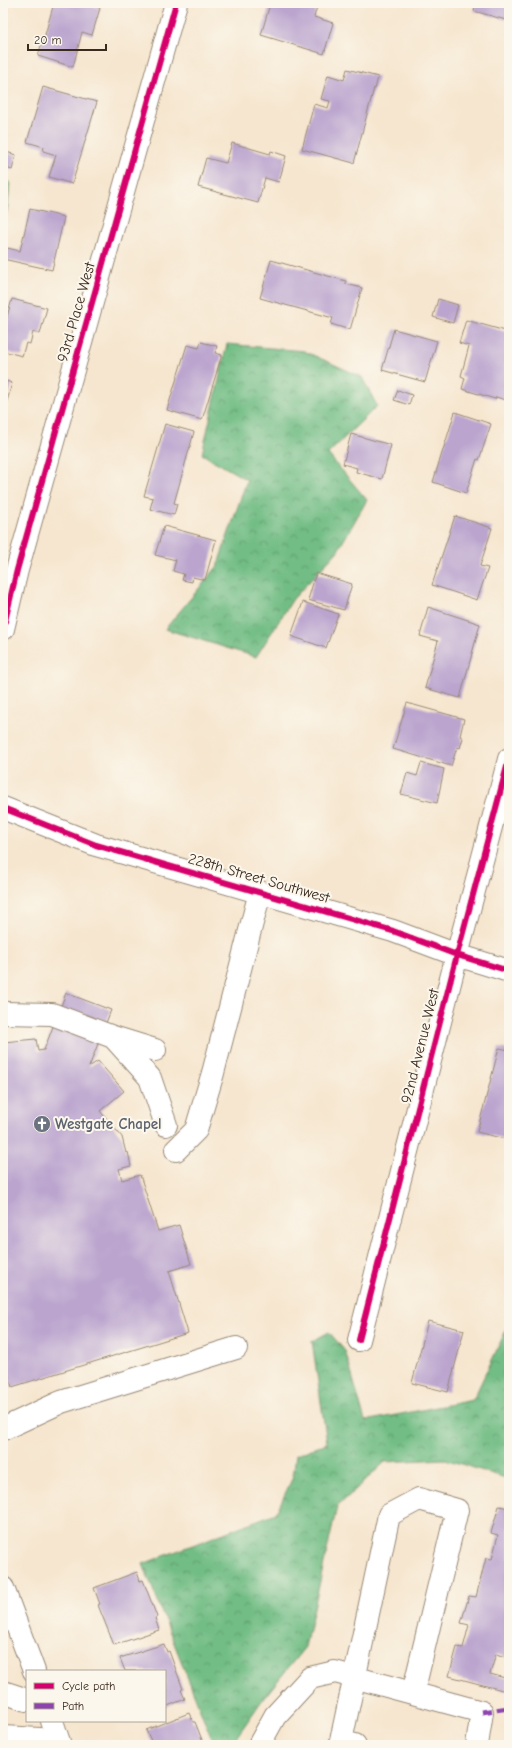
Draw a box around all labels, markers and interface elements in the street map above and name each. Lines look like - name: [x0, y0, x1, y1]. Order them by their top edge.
- scale bar: [28, 26, 106, 52]
- text: 20 m: [34, 33, 62, 47]
- street label: 93rd Place West: [53, 259, 99, 364]
- street label: 228th Street Southwest: [186, 849, 332, 907]
- street label: 92nd Avenue West: [397, 986, 443, 1105]
- church icon: Westgate Chapel: [32, 1114, 52, 1134]
- place label: Westgate Chapel: [55, 1115, 162, 1133]
- legend: [26, 1670, 166, 1722]
- text: Cycle path: [62, 1679, 115, 1693]
- text: Path: [62, 1699, 84, 1713]

